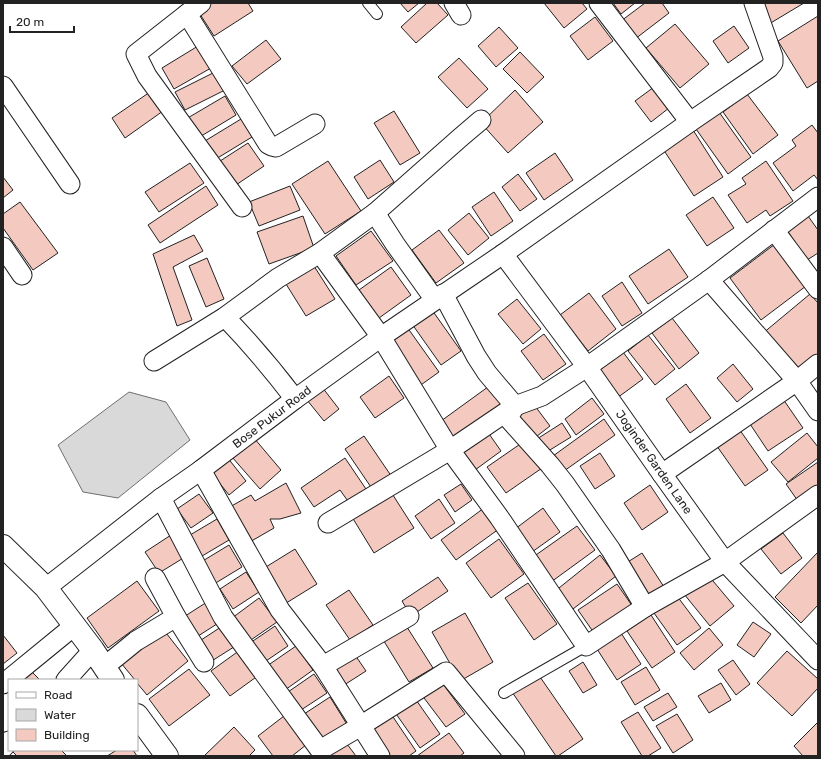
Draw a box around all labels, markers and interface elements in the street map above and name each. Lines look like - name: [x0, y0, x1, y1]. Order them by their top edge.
- scale bar: [10, 8, 74, 34]
- text: 20 m: [16, 15, 44, 29]
- street label: Bose Pukur Road: [230, 383, 314, 451]
- street label: Joginder Garden Lane: [613, 407, 695, 517]
- legend: [8, 679, 138, 751]
- text: Road: [44, 688, 72, 702]
- text: Water: [44, 708, 76, 722]
- text: Building: [44, 728, 90, 742]

